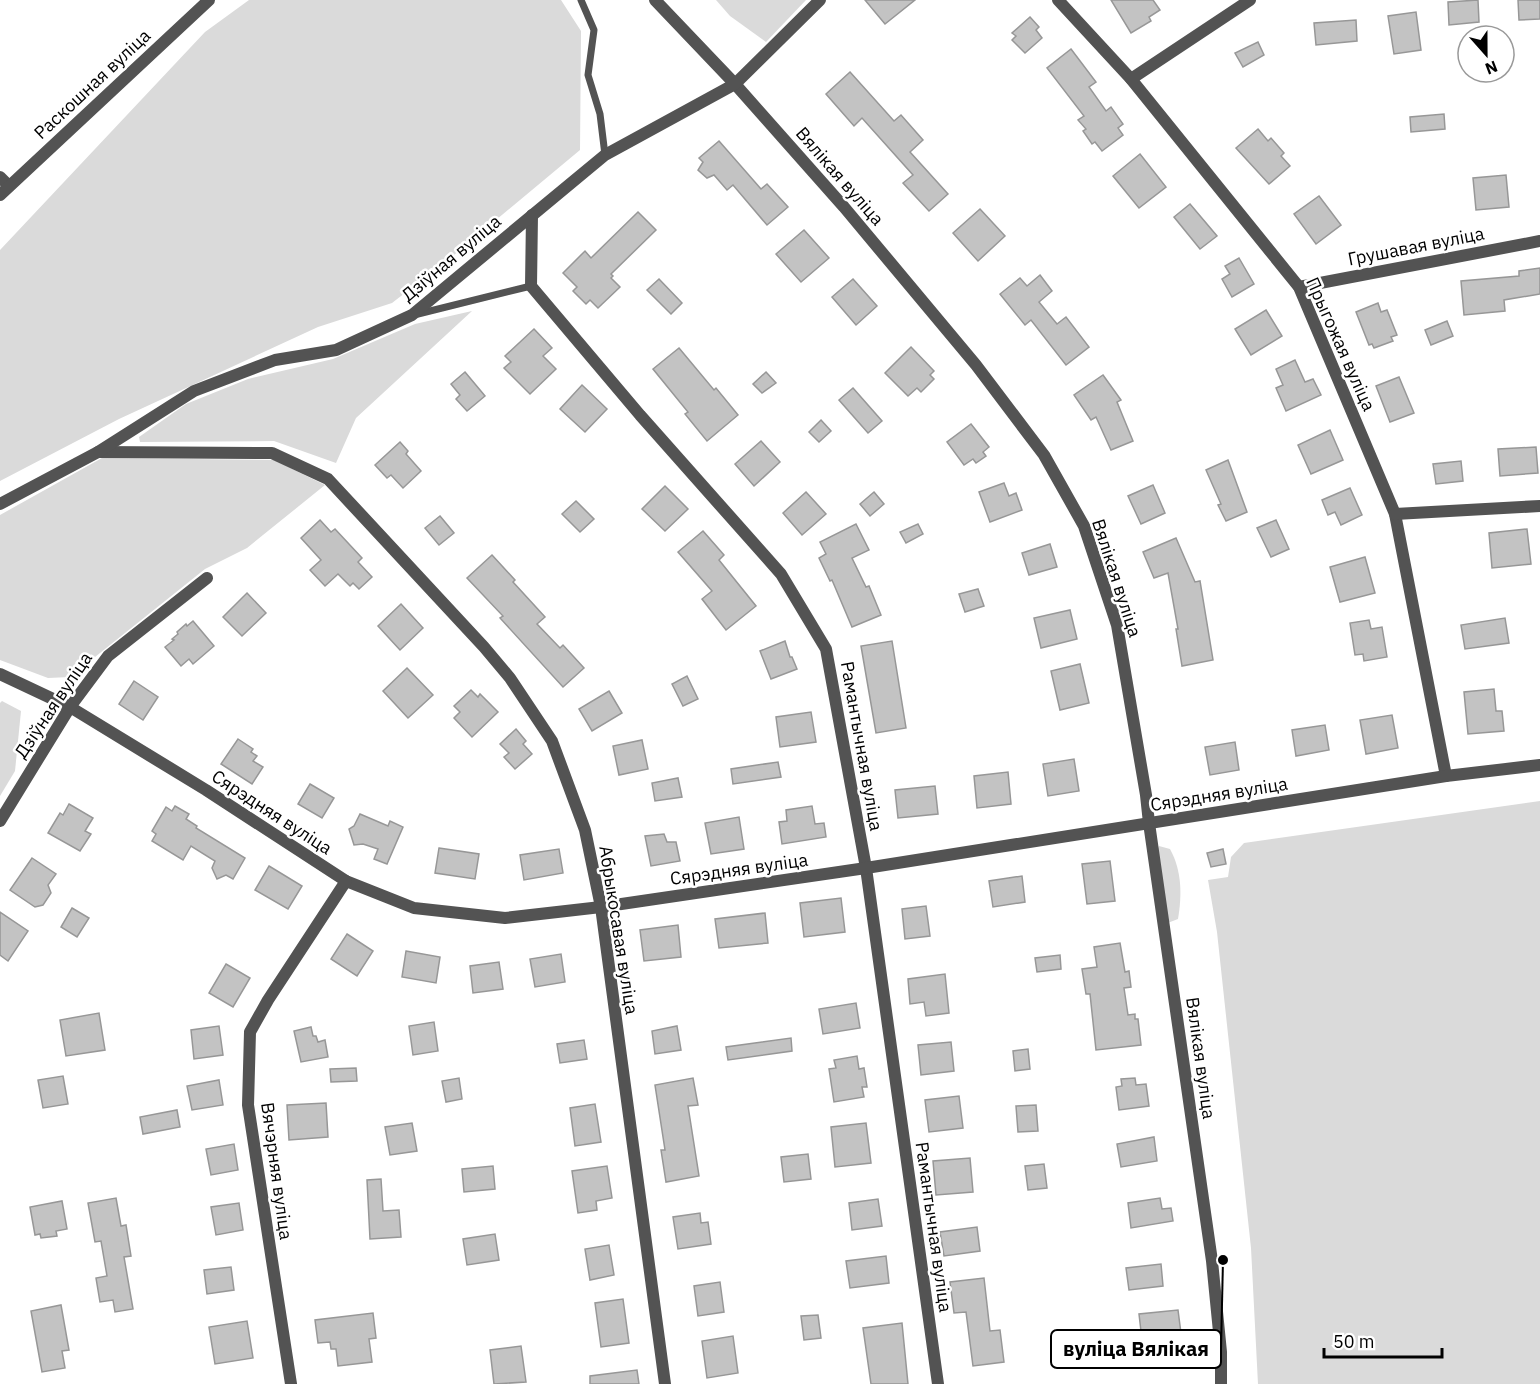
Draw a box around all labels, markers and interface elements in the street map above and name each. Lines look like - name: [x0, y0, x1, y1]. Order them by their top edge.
- street label: Раскошная вуліца: [29, 24, 155, 144]
- north arrow: [1456, 24, 1516, 84]
- text: N: [1482, 57, 1500, 79]
- street label: Вялікая вуліца: [791, 122, 889, 230]
- street label: Дзіўная вуліца: [396, 209, 506, 306]
- street label: Грушавая вуліца: [1346, 221, 1486, 270]
- street label: Прыгожая вуліца: [1301, 274, 1381, 415]
- street label: Вялікая вуліца: [1087, 516, 1147, 640]
- street label: Дзіўная вуліца: [9, 647, 97, 763]
- street label: Рамантычная вуліца: [836, 659, 888, 833]
- street label: Сярэдняя вуліца: [207, 765, 337, 860]
- street label: Сярэдняя вуліца: [1149, 772, 1290, 816]
- street label: Абрыкосавая вуліца: [594, 844, 644, 1016]
- street label: Сярэдняя вуліца: [669, 848, 810, 890]
- street label: Вялікая вуліца: [1181, 995, 1221, 1121]
- street label: Вячэрняя вуліца: [256, 1101, 298, 1242]
- street label: Рамантычная вуліца: [911, 1140, 957, 1314]
- scale bar: [1324, 1321, 1442, 1359]
- callout: вуліца Вялікая: [1051, 1330, 1221, 1368]
- text: 50 m: [1333, 1330, 1375, 1353]
- text: вуліца Вялікая: [1063, 1335, 1209, 1362]

